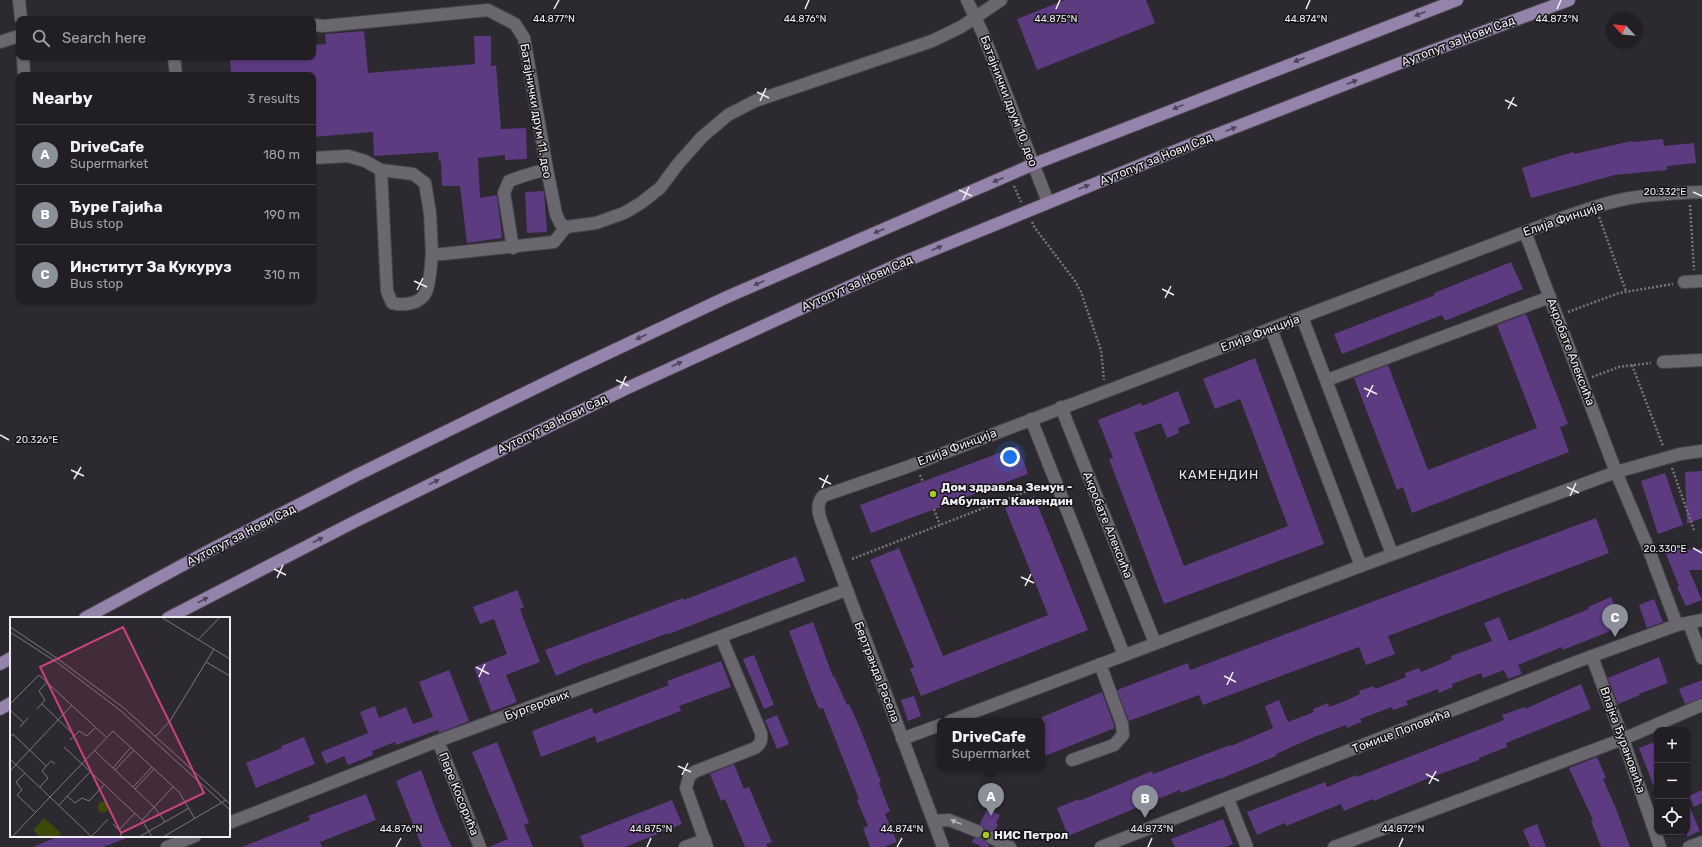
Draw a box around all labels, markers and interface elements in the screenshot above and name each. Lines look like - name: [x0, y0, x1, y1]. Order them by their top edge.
- one-way arrow: [1414, 11, 1426, 17]
- north arrow: [1606, 12, 1642, 48]
- text: 44.877°N: [533, 13, 575, 25]
- text: 44.876°N: [784, 13, 826, 25]
- text: 44.875°N: [1035, 13, 1078, 25]
- text: 44.874°N: [1285, 13, 1327, 25]
- street label: Аутопут за Нови Сад: [1399, 13, 1517, 69]
- text: 44.873°N: [1535, 13, 1579, 25]
- search box: [16, 16, 316, 60]
- icon: search: [30, 27, 52, 49]
- text: Search here: [62, 29, 146, 47]
- street label: Батајнички друм 10. део: [978, 34, 1041, 169]
- street label: Батајнички друм 11. део: [517, 42, 555, 180]
- one-way arrow: [1292, 57, 1304, 63]
- one-way arrow: [1347, 78, 1359, 84]
- text: Nearby: [32, 88, 93, 108]
- text: 3 results: [248, 91, 300, 106]
- one-way arrow: [1171, 105, 1183, 111]
- one-way arrow: [1226, 125, 1238, 131]
- street label: Аутопут за Нови Сад: [1098, 130, 1214, 188]
- text: DriveCafe: [70, 138, 144, 156]
- text: A: [40, 147, 50, 162]
- text: 180 m: [263, 147, 300, 162]
- text: Supermarket: [70, 156, 148, 171]
- one-way arrow: [992, 176, 1004, 183]
- one-way arrow: [1079, 184, 1091, 190]
- text: 20.332°E: [1644, 186, 1686, 198]
- text: Ђуре Гајића: [70, 198, 163, 216]
- street label: Елија Финција: [1521, 199, 1605, 239]
- text: B: [40, 207, 50, 222]
- text: 190 m: [264, 207, 300, 222]
- text: Bus stop: [70, 216, 123, 231]
- one-way arrow: [873, 228, 884, 234]
- one-way arrow: [932, 245, 944, 251]
- street label: Аутопут за Нови Сад: [799, 252, 915, 314]
- text: Институт За Кукуруз: [70, 258, 232, 276]
- text: C: [40, 267, 50, 282]
- text: 310 m: [264, 267, 300, 282]
- text: Bus stop: [70, 276, 123, 291]
- one-way arrow: [754, 280, 765, 286]
- street label: Акробате Алексића: [1544, 296, 1598, 408]
- street label: Елија Финција: [1219, 312, 1301, 354]
- one-way arrow: [635, 334, 647, 340]
- one-way arrow: [672, 361, 683, 367]
- street label: Аутопут за Нови Сад: [495, 391, 609, 457]
- street label: Елија Финција: [916, 426, 998, 468]
- text: 20.326°E: [16, 434, 58, 446]
- your location: [1000, 447, 1020, 467]
- district label: КАМЕНДИН: [1179, 467, 1259, 482]
- street label: Акробате Алексића: [1080, 470, 1136, 580]
- one-way arrow: [429, 479, 440, 485]
- place label: Дом здравља Земун - Амбуланта Камендин: [941, 480, 1073, 508]
- marker: Дом здравља Земун - Амбуланта Камендин: [928, 489, 938, 499]
- street label: Аутопут за Нови Сад: [184, 501, 298, 569]
- one-way arrow: [312, 537, 324, 543]
- text: 20.330°E: [1644, 543, 1686, 555]
- one-way arrow: [197, 596, 208, 603]
- pin: C: [1602, 604, 1628, 637]
- inset map: [10, 617, 230, 837]
- street label: Бертранда Расела: [851, 620, 903, 724]
- street label: Влајка Ђурановића: [1597, 685, 1649, 795]
- street label: Бургерових: [503, 687, 572, 723]
- street label: Томице Поповића: [1350, 706, 1452, 756]
- popup: [937, 718, 1045, 770]
- map controls: [1654, 727, 1690, 835]
- button: +: [1654, 727, 1690, 763]
- text: DriveCafe: [952, 728, 1026, 746]
- text: Supermarket: [952, 746, 1030, 761]
- street label: Пере Косорића: [436, 750, 482, 838]
- button: −: [1654, 763, 1690, 799]
- pin: A: [978, 783, 1004, 816]
- pin: B: [1132, 785, 1158, 818]
- button: locate: [1654, 799, 1690, 835]
- one-way arrow: [949, 819, 961, 825]
- text: 44.876°N: [380, 823, 422, 835]
- text: 44.875°N: [630, 823, 673, 835]
- text: 44.874°N: [881, 823, 923, 835]
- text: 44.873°N: [1130, 823, 1174, 835]
- text: 44.872°N: [1382, 823, 1424, 835]
- place label: НИС Петрол: [994, 828, 1068, 842]
- marker: НИС Петрол: [981, 830, 991, 840]

